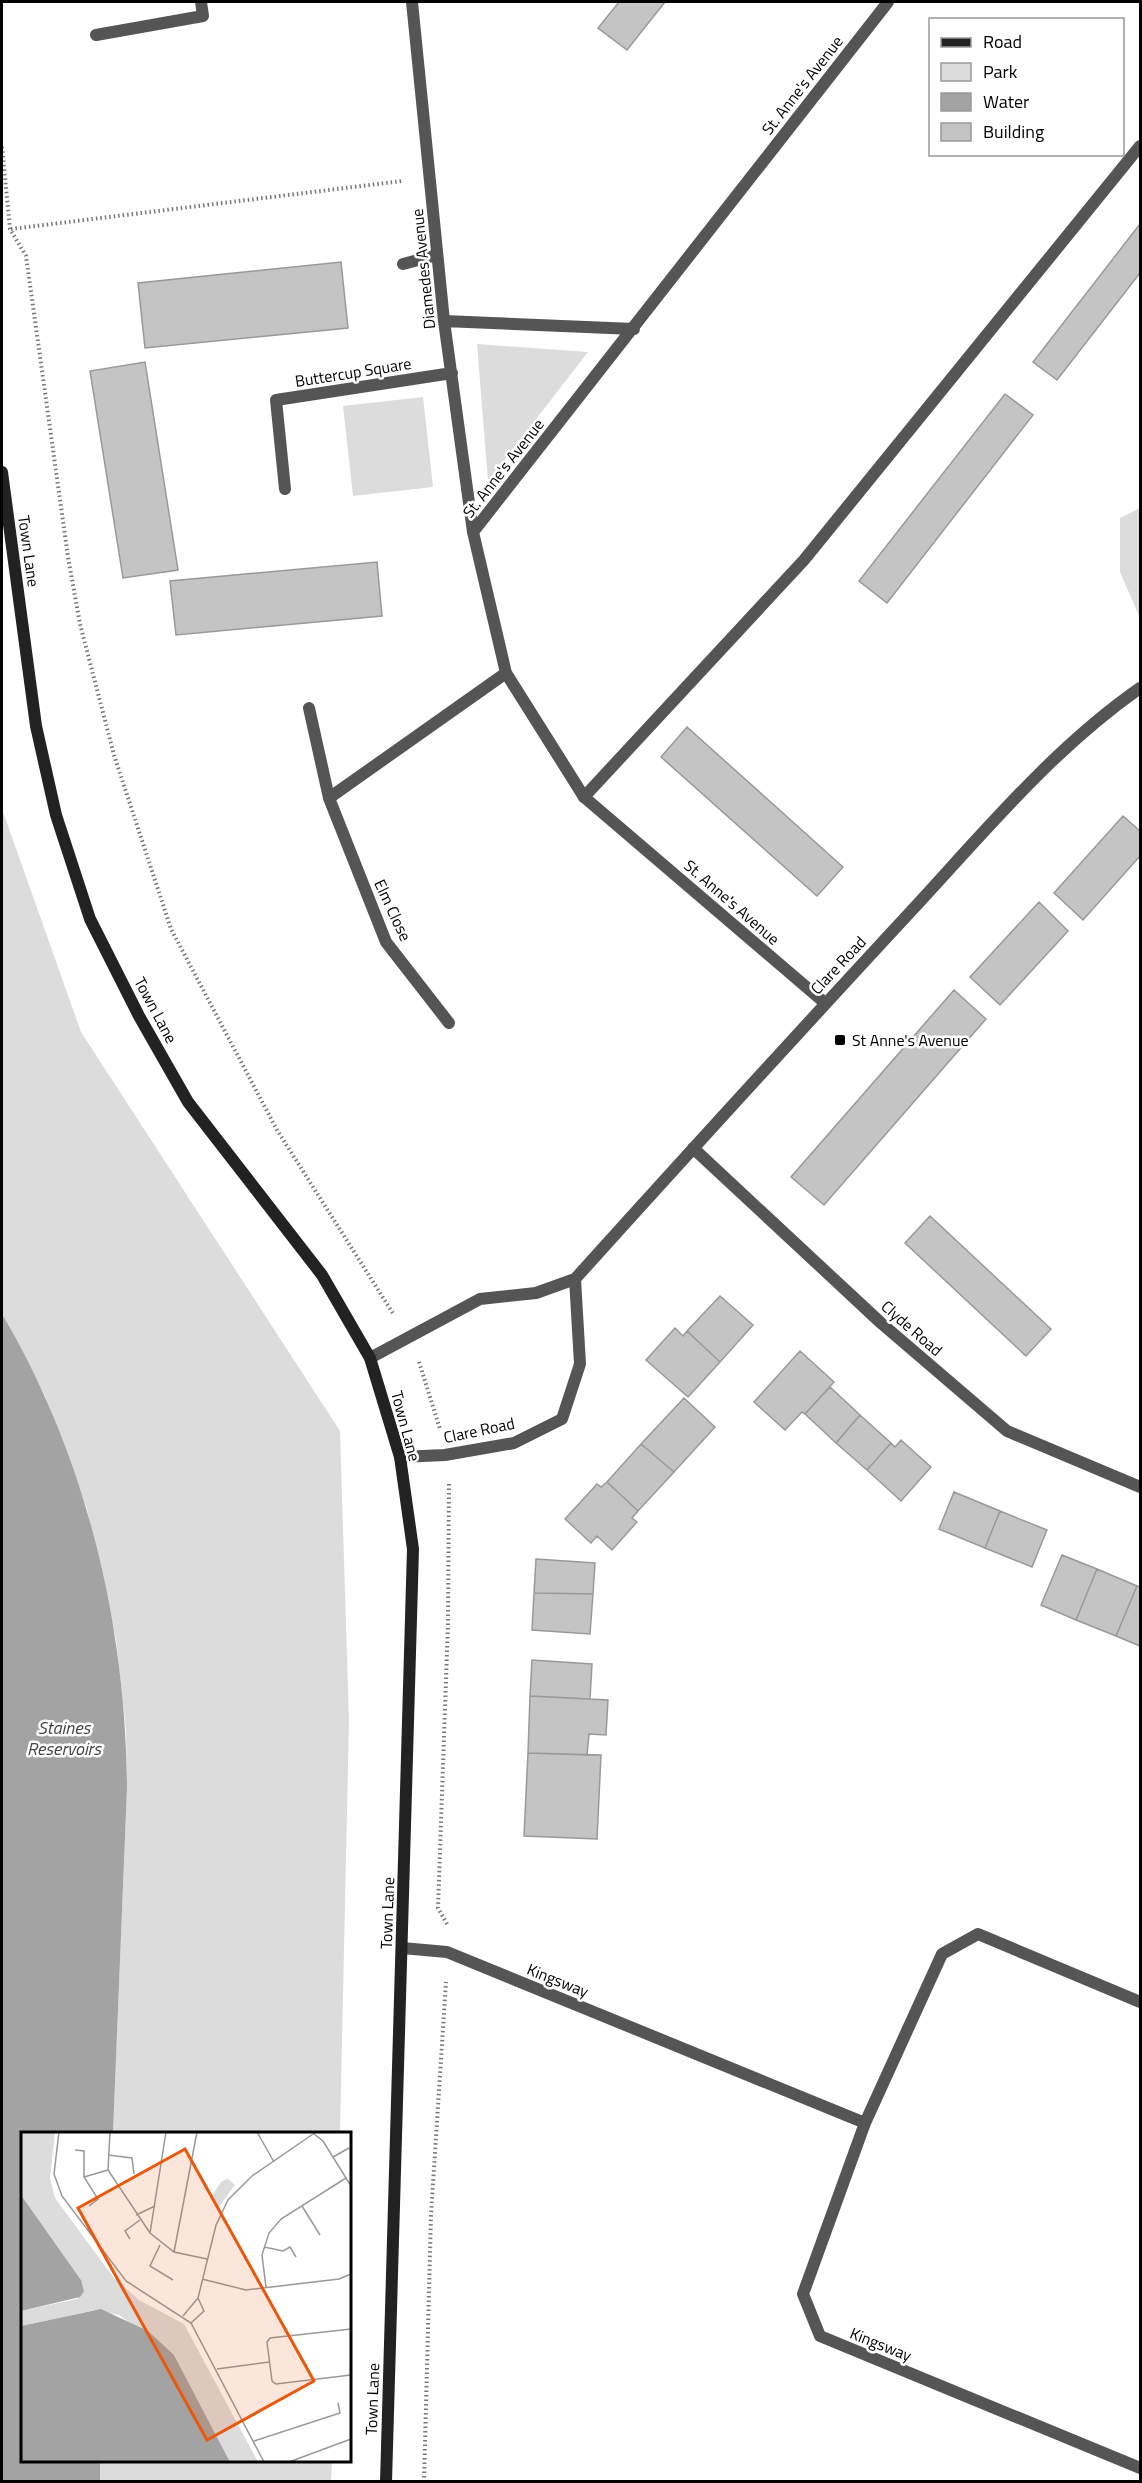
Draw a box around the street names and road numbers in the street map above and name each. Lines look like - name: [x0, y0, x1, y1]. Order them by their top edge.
- street label: St. Anne's Avenue: [756, 30, 848, 140]
- street label: Diamedes Avenue: [405, 208, 441, 330]
- street label: Buttercup Square: [293, 351, 413, 393]
- street label: St. Anne's Avenue: [457, 413, 549, 523]
- street label: Town Lane: [12, 514, 46, 588]
- street label: St. Anne's Avenue: [679, 854, 785, 950]
- street label: Elm Close: [368, 875, 418, 945]
- street label: Clare Road: [805, 930, 871, 1000]
- street label: Town Lane: [129, 973, 183, 1047]
- street label: Clyde Road: [876, 1294, 948, 1362]
- street label: Town Lane: [385, 1388, 427, 1464]
- street label: Clare Road: [441, 1411, 517, 1449]
- street label: Town Lane: [374, 1877, 400, 1949]
- street label: Kingsway: [524, 1957, 593, 2003]
- street label: Kingsway: [847, 2321, 916, 2367]
- street label: Town Lane: [359, 2363, 385, 2435]

